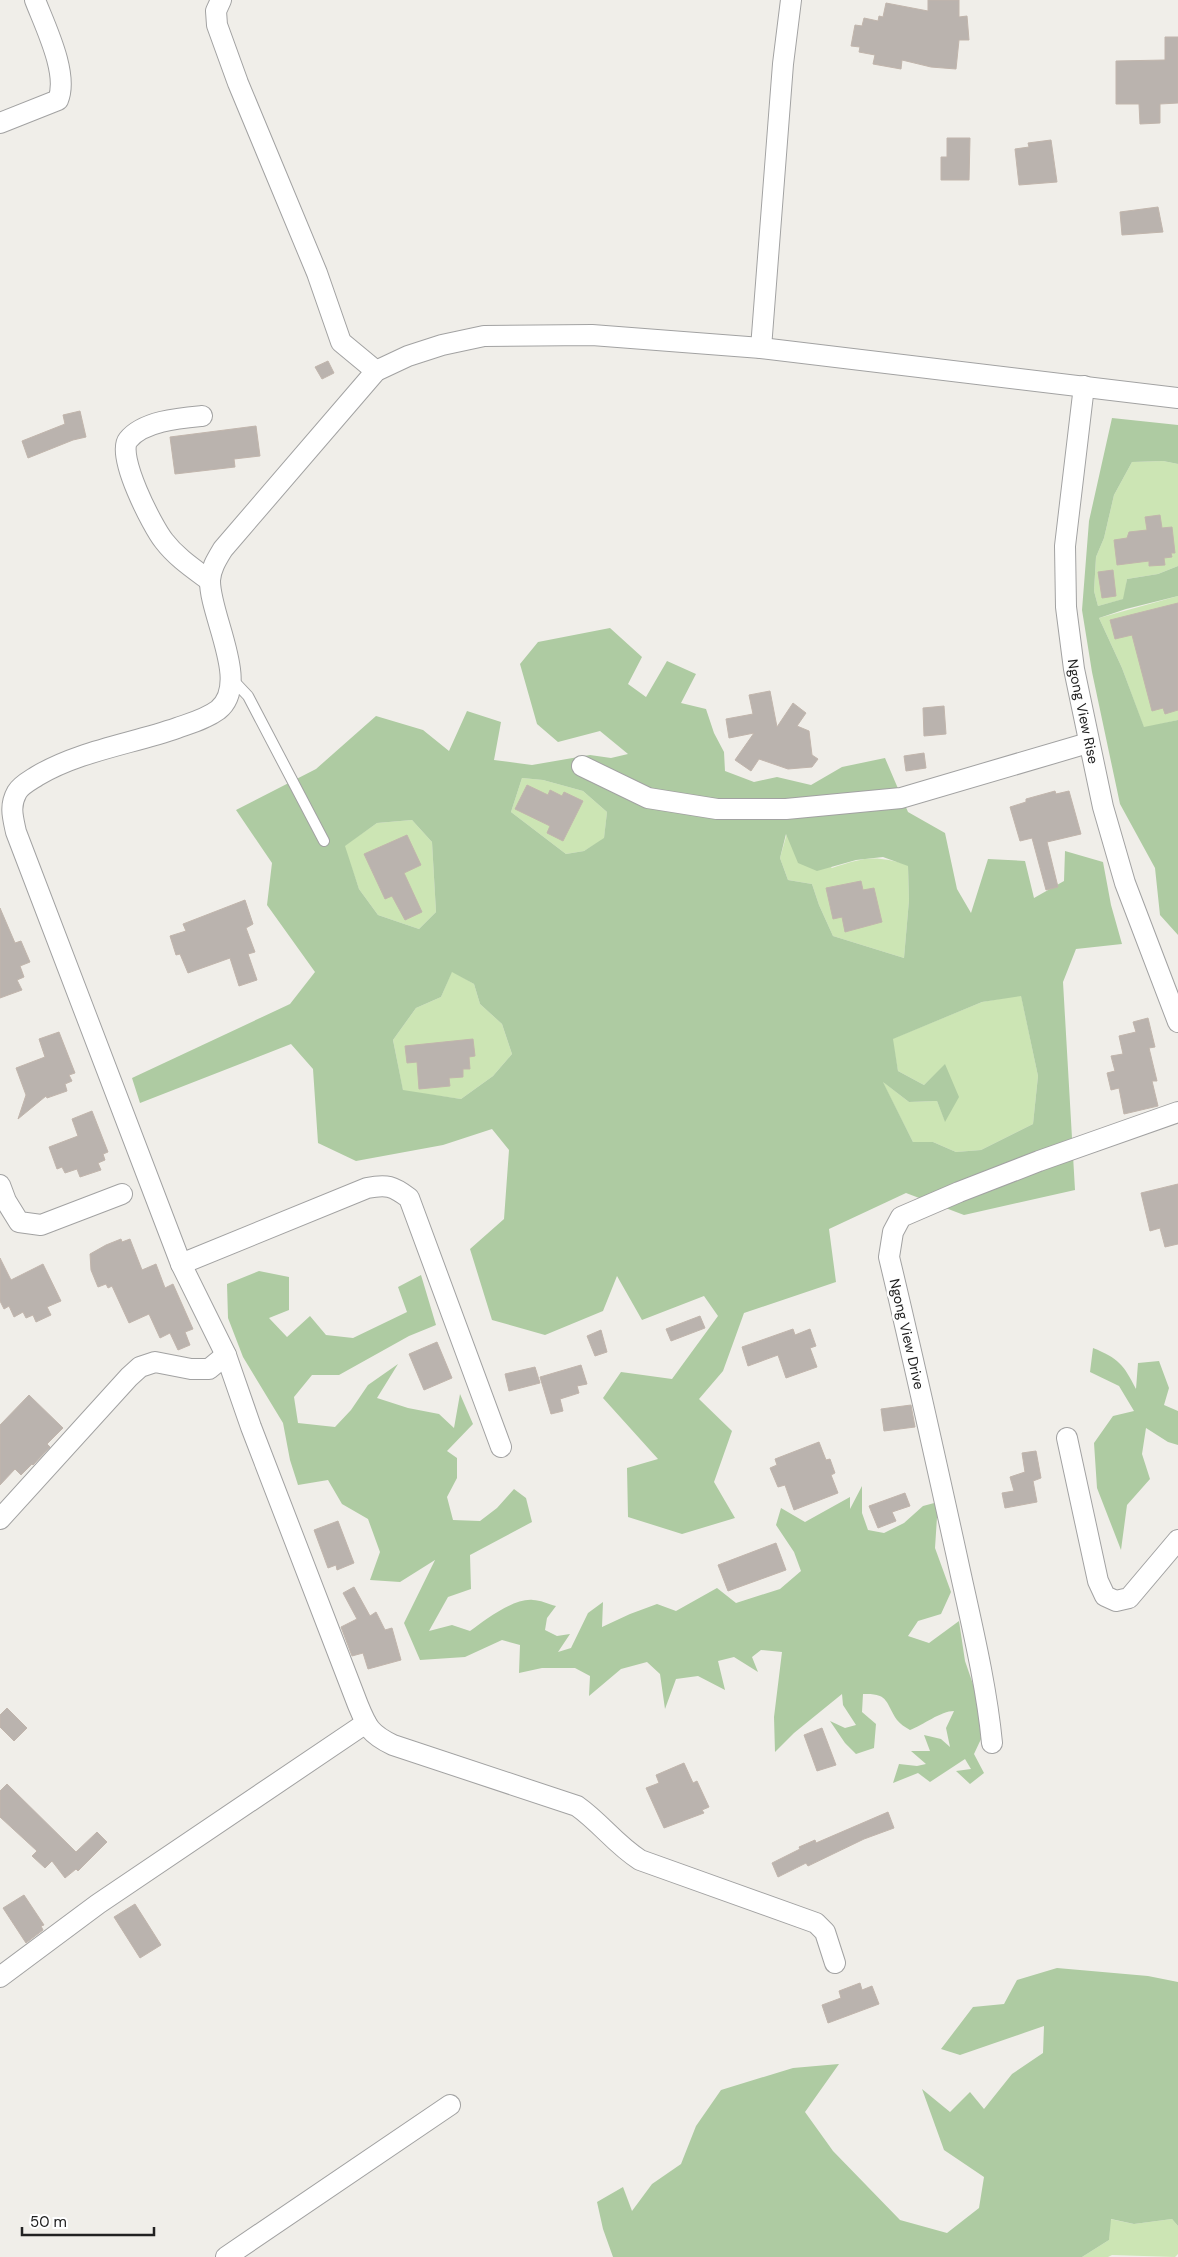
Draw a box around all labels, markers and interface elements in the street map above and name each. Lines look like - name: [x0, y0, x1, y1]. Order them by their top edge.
- street label: Ngong View Rise: [1064, 658, 1103, 766]
- street label: Ngong View Drive: [886, 1277, 928, 1391]
- scale bar: [22, 2204, 155, 2236]
- text: 50 m: [30, 2212, 67, 2232]

